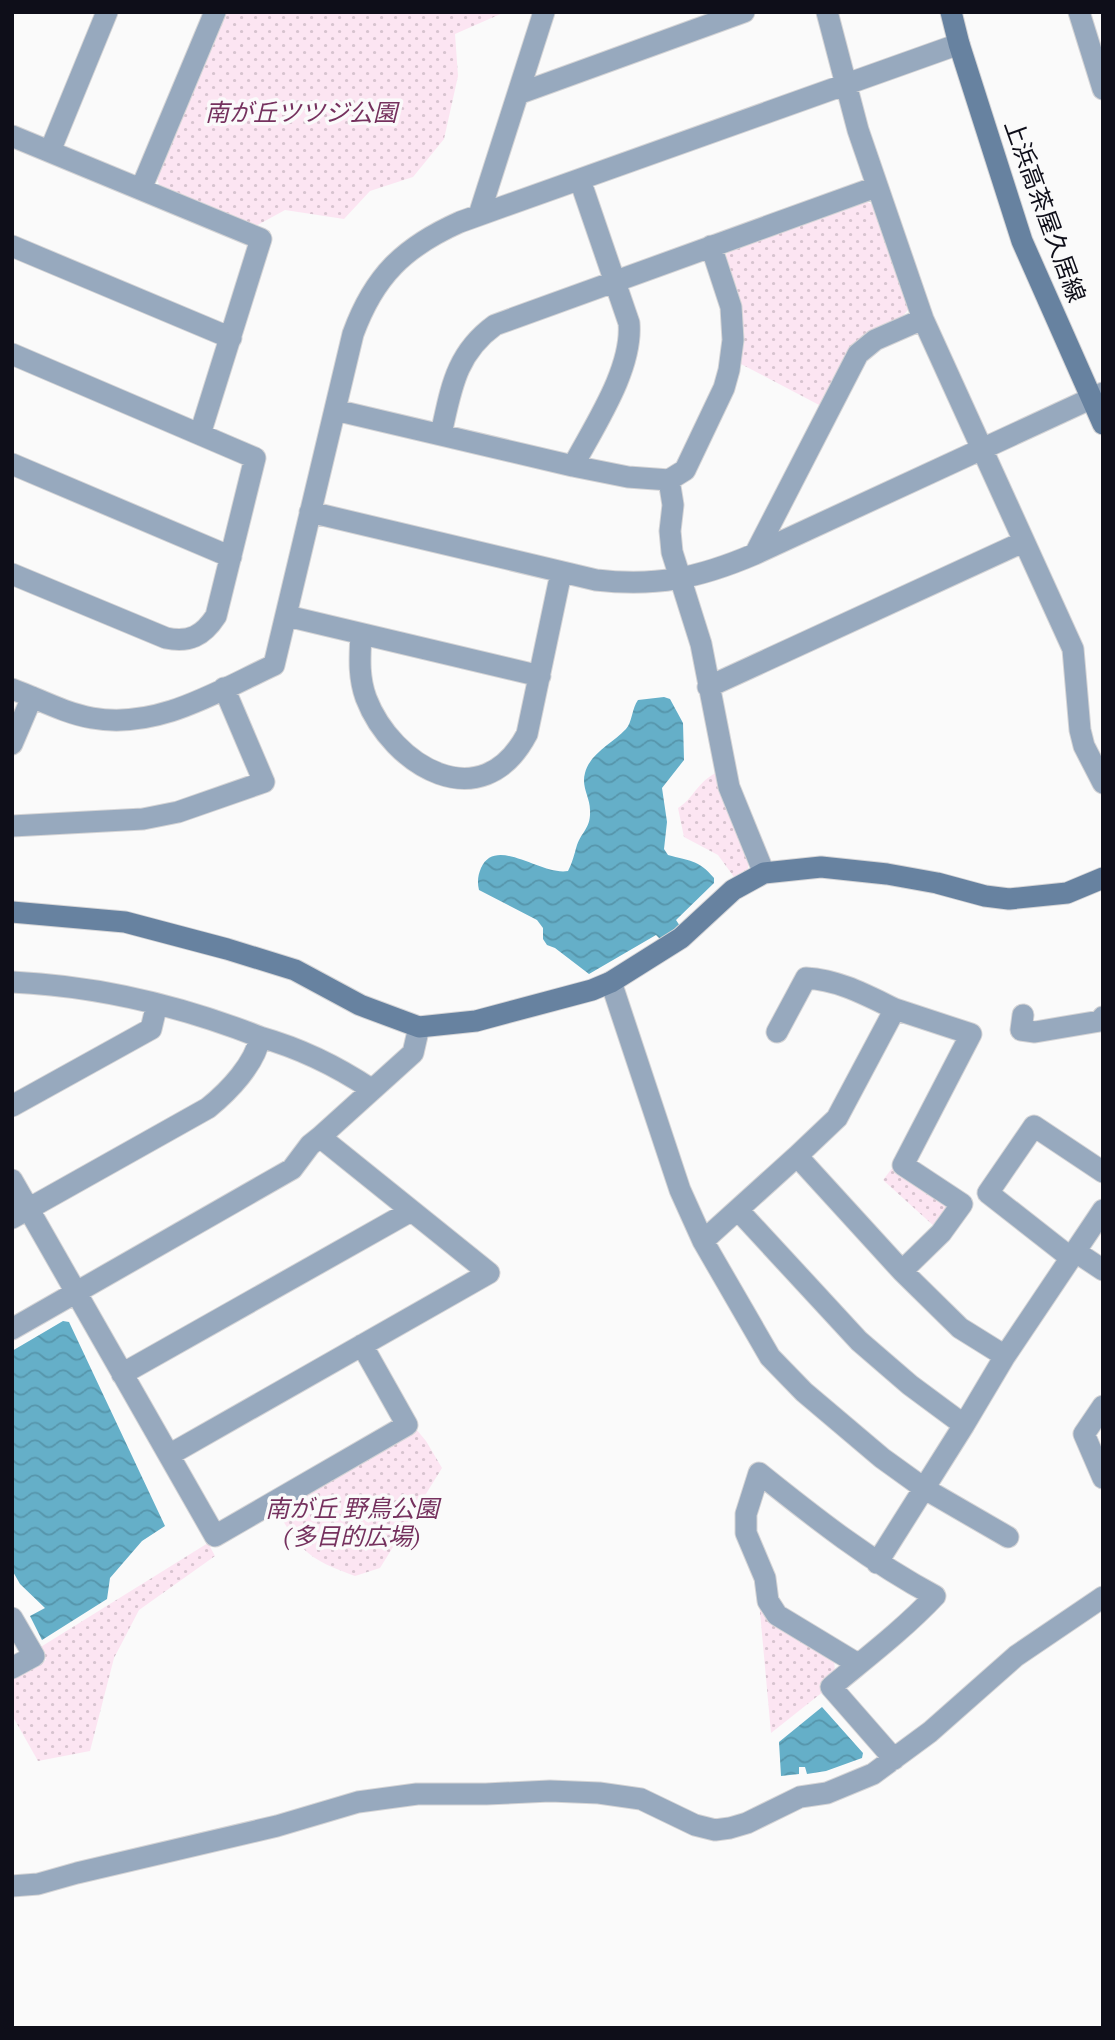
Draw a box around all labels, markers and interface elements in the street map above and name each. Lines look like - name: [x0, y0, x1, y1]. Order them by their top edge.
- park label: 南が丘ツツジ公園: [205, 96, 400, 129]
- street label: 上浜高茶屋久居線: [997, 115, 1093, 307]
- park label: 南が丘 野鳥公園 (多目的広場): [265, 1492, 442, 1553]

